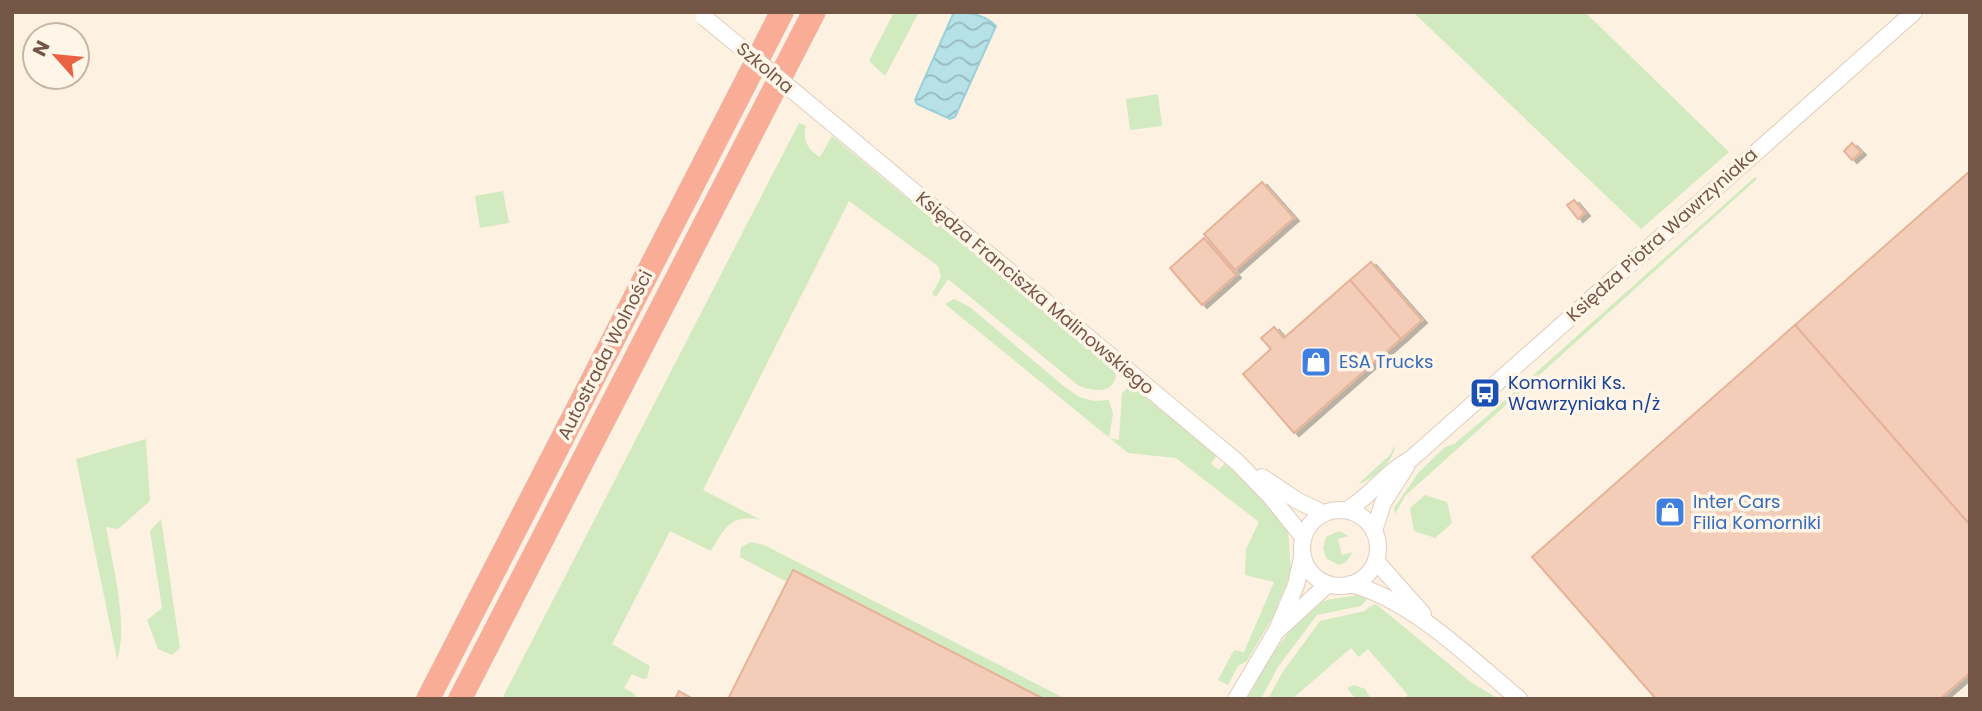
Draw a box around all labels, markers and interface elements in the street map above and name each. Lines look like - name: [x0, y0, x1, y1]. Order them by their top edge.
- north arrow: [21, 21, 91, 91]
- text: N: [26, 36, 57, 61]
- street label: Szkolna: [731, 36, 799, 99]
- street label: Księdza Piotra Wawrzyniaka: [1561, 142, 1762, 327]
- street label: Księdza Franciszka Malinowskiego: [911, 185, 1160, 400]
- street label: Autostrada Wolności: [551, 266, 658, 444]
- shop icon: ESA Trucks: [1299, 345, 1333, 379]
- place label: ESA Trucks: [1339, 349, 1433, 374]
- place label: Komorniki Ks. Wawrzyniaka n/ż: [1508, 370, 1660, 416]
- bus stop icon: Komorniki Ks. Wawrzyniaka n/ż: [1468, 376, 1502, 410]
- place label: Inter Cars Filia Komorniki: [1693, 489, 1821, 535]
- shop icon: Inter Cars Filia Komorniki: [1653, 495, 1687, 529]

